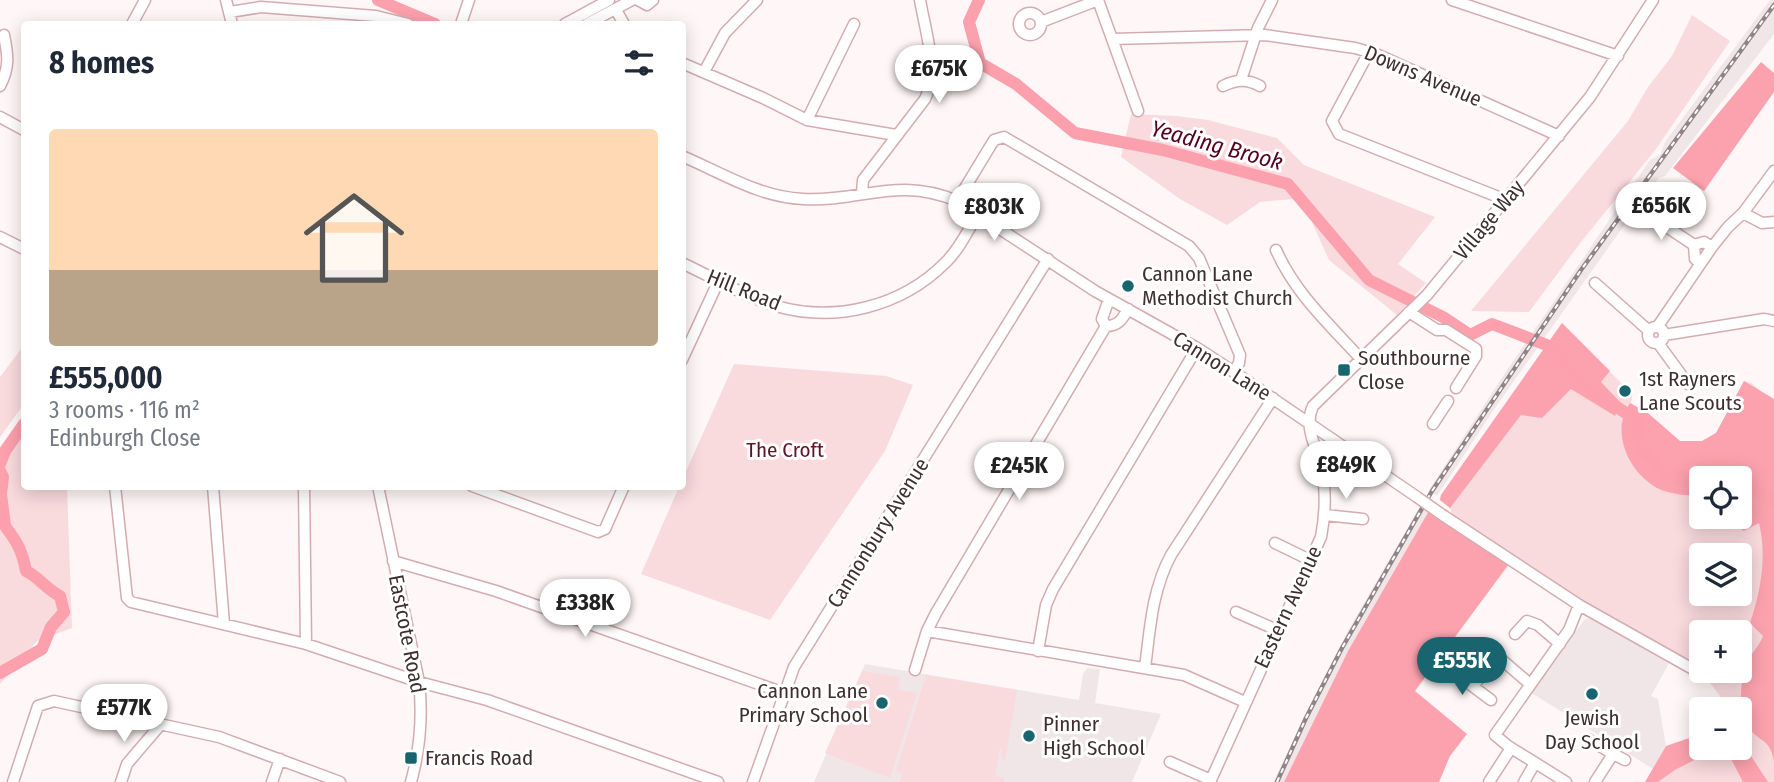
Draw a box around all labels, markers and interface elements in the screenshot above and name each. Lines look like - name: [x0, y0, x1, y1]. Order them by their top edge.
- street label: Downs Avenue: [1360, 40, 1486, 112]
- icon: filters: [620, 44, 658, 82]
- text: 8 homes: [49, 45, 154, 81]
- pin: £675K: [890, 46, 988, 105]
- text: £675K: [911, 54, 967, 82]
- water label: Yeading Brook: [1148, 114, 1286, 176]
- street label: Village Way: [1448, 174, 1530, 265]
- icon: home: [291, 175, 417, 301]
- pin: £656K: [1612, 182, 1710, 242]
- pin: £803K: [945, 184, 1043, 243]
- text: £656K: [1631, 191, 1691, 219]
- text: £803K: [964, 192, 1024, 220]
- place label: Cannon Lane Methodist Church: [1142, 261, 1293, 311]
- street label: Hill Road: [703, 263, 785, 317]
- marker: Cannon Lane Methodist Church: [1120, 278, 1136, 294]
- street label: Cannon Lane: [1168, 326, 1276, 406]
- place label: Southbourne Close: [1358, 345, 1470, 395]
- text: £555,000: [49, 360, 163, 396]
- marker: Southbourne Close: [1336, 362, 1352, 378]
- place label: 1st Rayners Lane Scouts: [1639, 366, 1742, 416]
- marker: 1st Rayners Lane Scouts: [1617, 383, 1633, 399]
- text: 3 rooms · 116 m²: [49, 396, 200, 424]
- text: Edinburgh Close: [49, 424, 201, 452]
- park label: The Croft: [746, 437, 824, 463]
- pin: £245K: [970, 442, 1068, 502]
- pin: £849K: [1297, 442, 1395, 501]
- text: £849K: [1316, 450, 1376, 478]
- text: £245K: [990, 451, 1048, 479]
- street label: Cannonbury Avenue: [821, 453, 935, 613]
- map controls: [1689, 466, 1752, 760]
- button: locate: [1689, 466, 1752, 529]
- street label: Eastern Avenue: [1248, 542, 1328, 672]
- button: layers: [1689, 543, 1752, 606]
- street label: Eastcote Road: [383, 572, 431, 696]
- pin: £338K: [536, 580, 634, 639]
- text: £338K: [556, 588, 614, 616]
- button: +: [1689, 620, 1752, 683]
- pin: £555K: [1413, 638, 1511, 697]
- text: £555K: [1433, 646, 1491, 674]
- place label: Cannon Lane Primary School: [739, 678, 868, 728]
- pin: £577K: [75, 684, 173, 744]
- marker: Jewish Day School: [1584, 686, 1600, 702]
- text: £577K: [97, 693, 151, 721]
- marker: Cannon Lane Primary School: [874, 695, 890, 711]
- button: −: [1689, 697, 1752, 760]
- place label: Jewish Day School: [1545, 705, 1640, 755]
- place label: Pinner High School: [1043, 711, 1145, 761]
- marker: Pinner High School: [1021, 728, 1037, 744]
- place label: Francis Road: [425, 745, 533, 771]
- marker: Francis Road: [403, 750, 419, 766]

